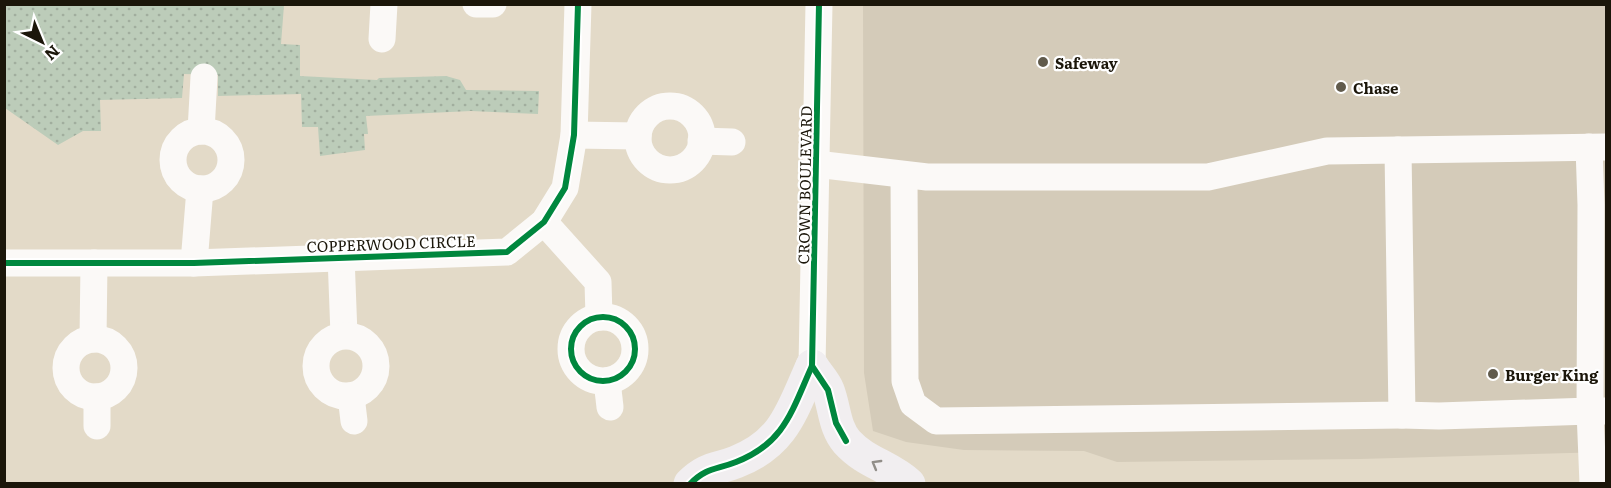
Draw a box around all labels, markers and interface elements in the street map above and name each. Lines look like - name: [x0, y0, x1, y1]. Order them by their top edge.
- north arrow: [12, 12, 72, 72]
- text: N: [40, 40, 66, 67]
- place label: Safeway: [1055, 51, 1119, 74]
- marker: Safeway: [1036, 55, 1050, 69]
- place label: Chase: [1353, 76, 1399, 99]
- marker: Chase: [1334, 80, 1348, 94]
- street label: CROWN BOULEVARD: [791, 105, 817, 265]
- street label: COPPERWOOD CIRCLE: [306, 229, 476, 257]
- place label: Burger King: [1505, 363, 1599, 386]
- marker: Burger King: [1486, 367, 1500, 381]
- one-way arrow: [872, 460, 882, 471]

